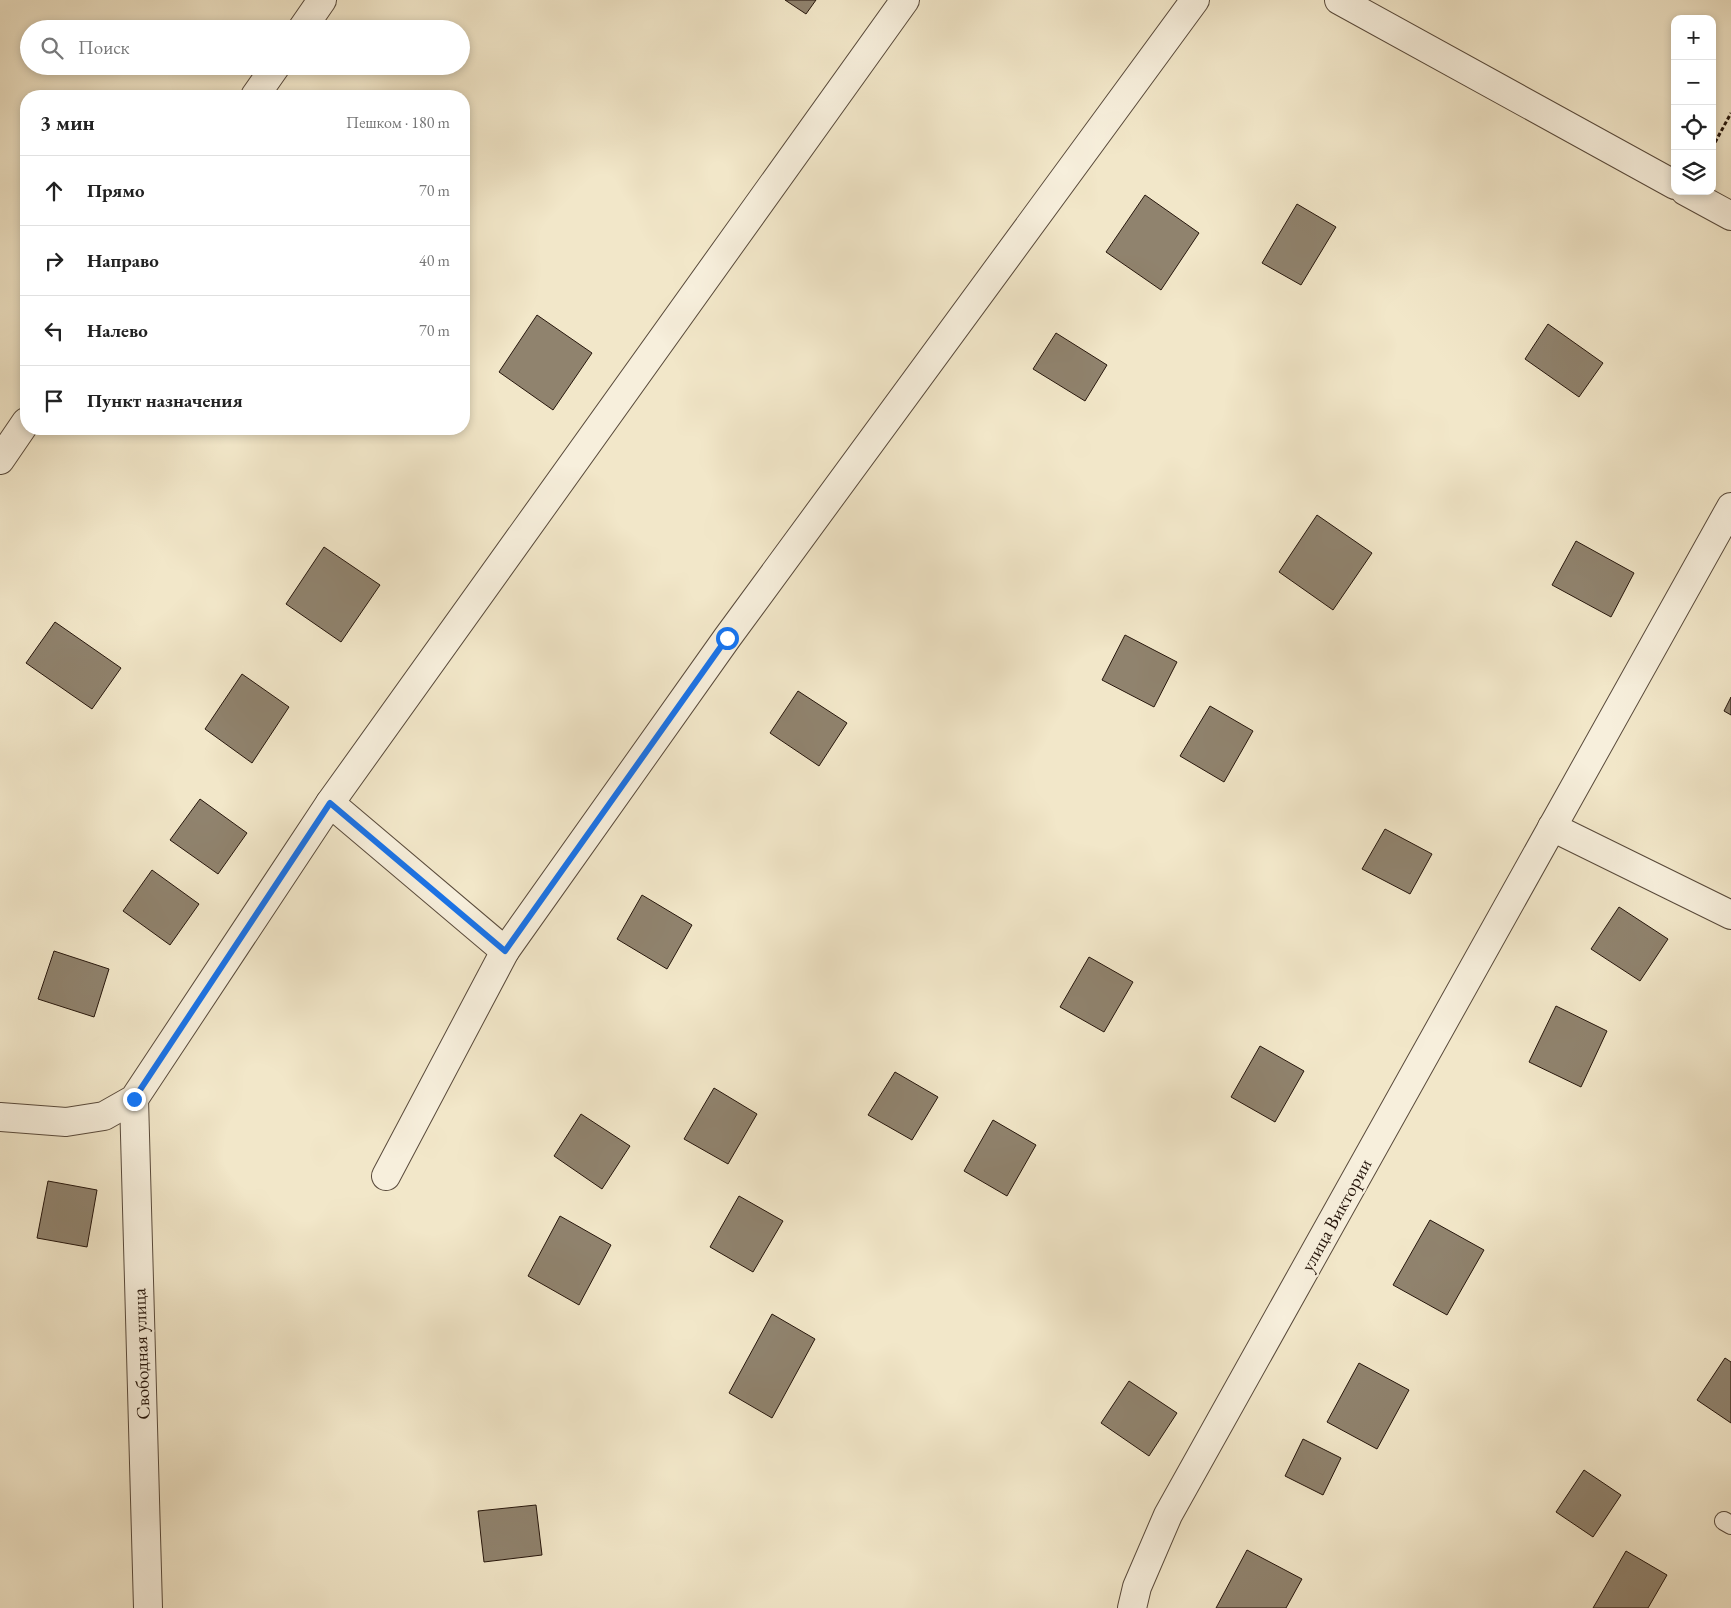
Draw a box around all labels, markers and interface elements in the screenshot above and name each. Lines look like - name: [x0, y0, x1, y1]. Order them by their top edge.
- map controls: [1671, 15, 1716, 195]
- button: +: [1671, 15, 1716, 60]
- search box: [20, 20, 470, 75]
- icon: search: [38, 34, 66, 62]
- text: Поиск: [78, 35, 130, 60]
- button: −: [1671, 60, 1716, 105]
- button: locate: [1671, 105, 1716, 150]
- text: 3 мин: [40, 109, 95, 136]
- text: Пешком · 180 m: [346, 112, 450, 133]
- button: layers: [1671, 150, 1716, 195]
- icon: ahead: [40, 177, 68, 205]
- text: Прямо: [87, 178, 145, 203]
- text: 70 m: [419, 180, 450, 201]
- icon: right: [40, 247, 68, 275]
- text: Направо: [87, 248, 159, 273]
- text: 40 m: [419, 250, 450, 271]
- icon: left: [40, 317, 68, 345]
- text: Налево: [87, 318, 148, 343]
- text: 70 m: [419, 320, 450, 341]
- icon: arrive: [40, 387, 68, 415]
- text: Пункт назначения: [87, 388, 243, 413]
- route start: [716, 627, 739, 650]
- route end: [123, 1088, 146, 1111]
- street label: улица Виктории: [1295, 1154, 1377, 1276]
- street label: Свободная улица: [126, 1287, 156, 1420]

